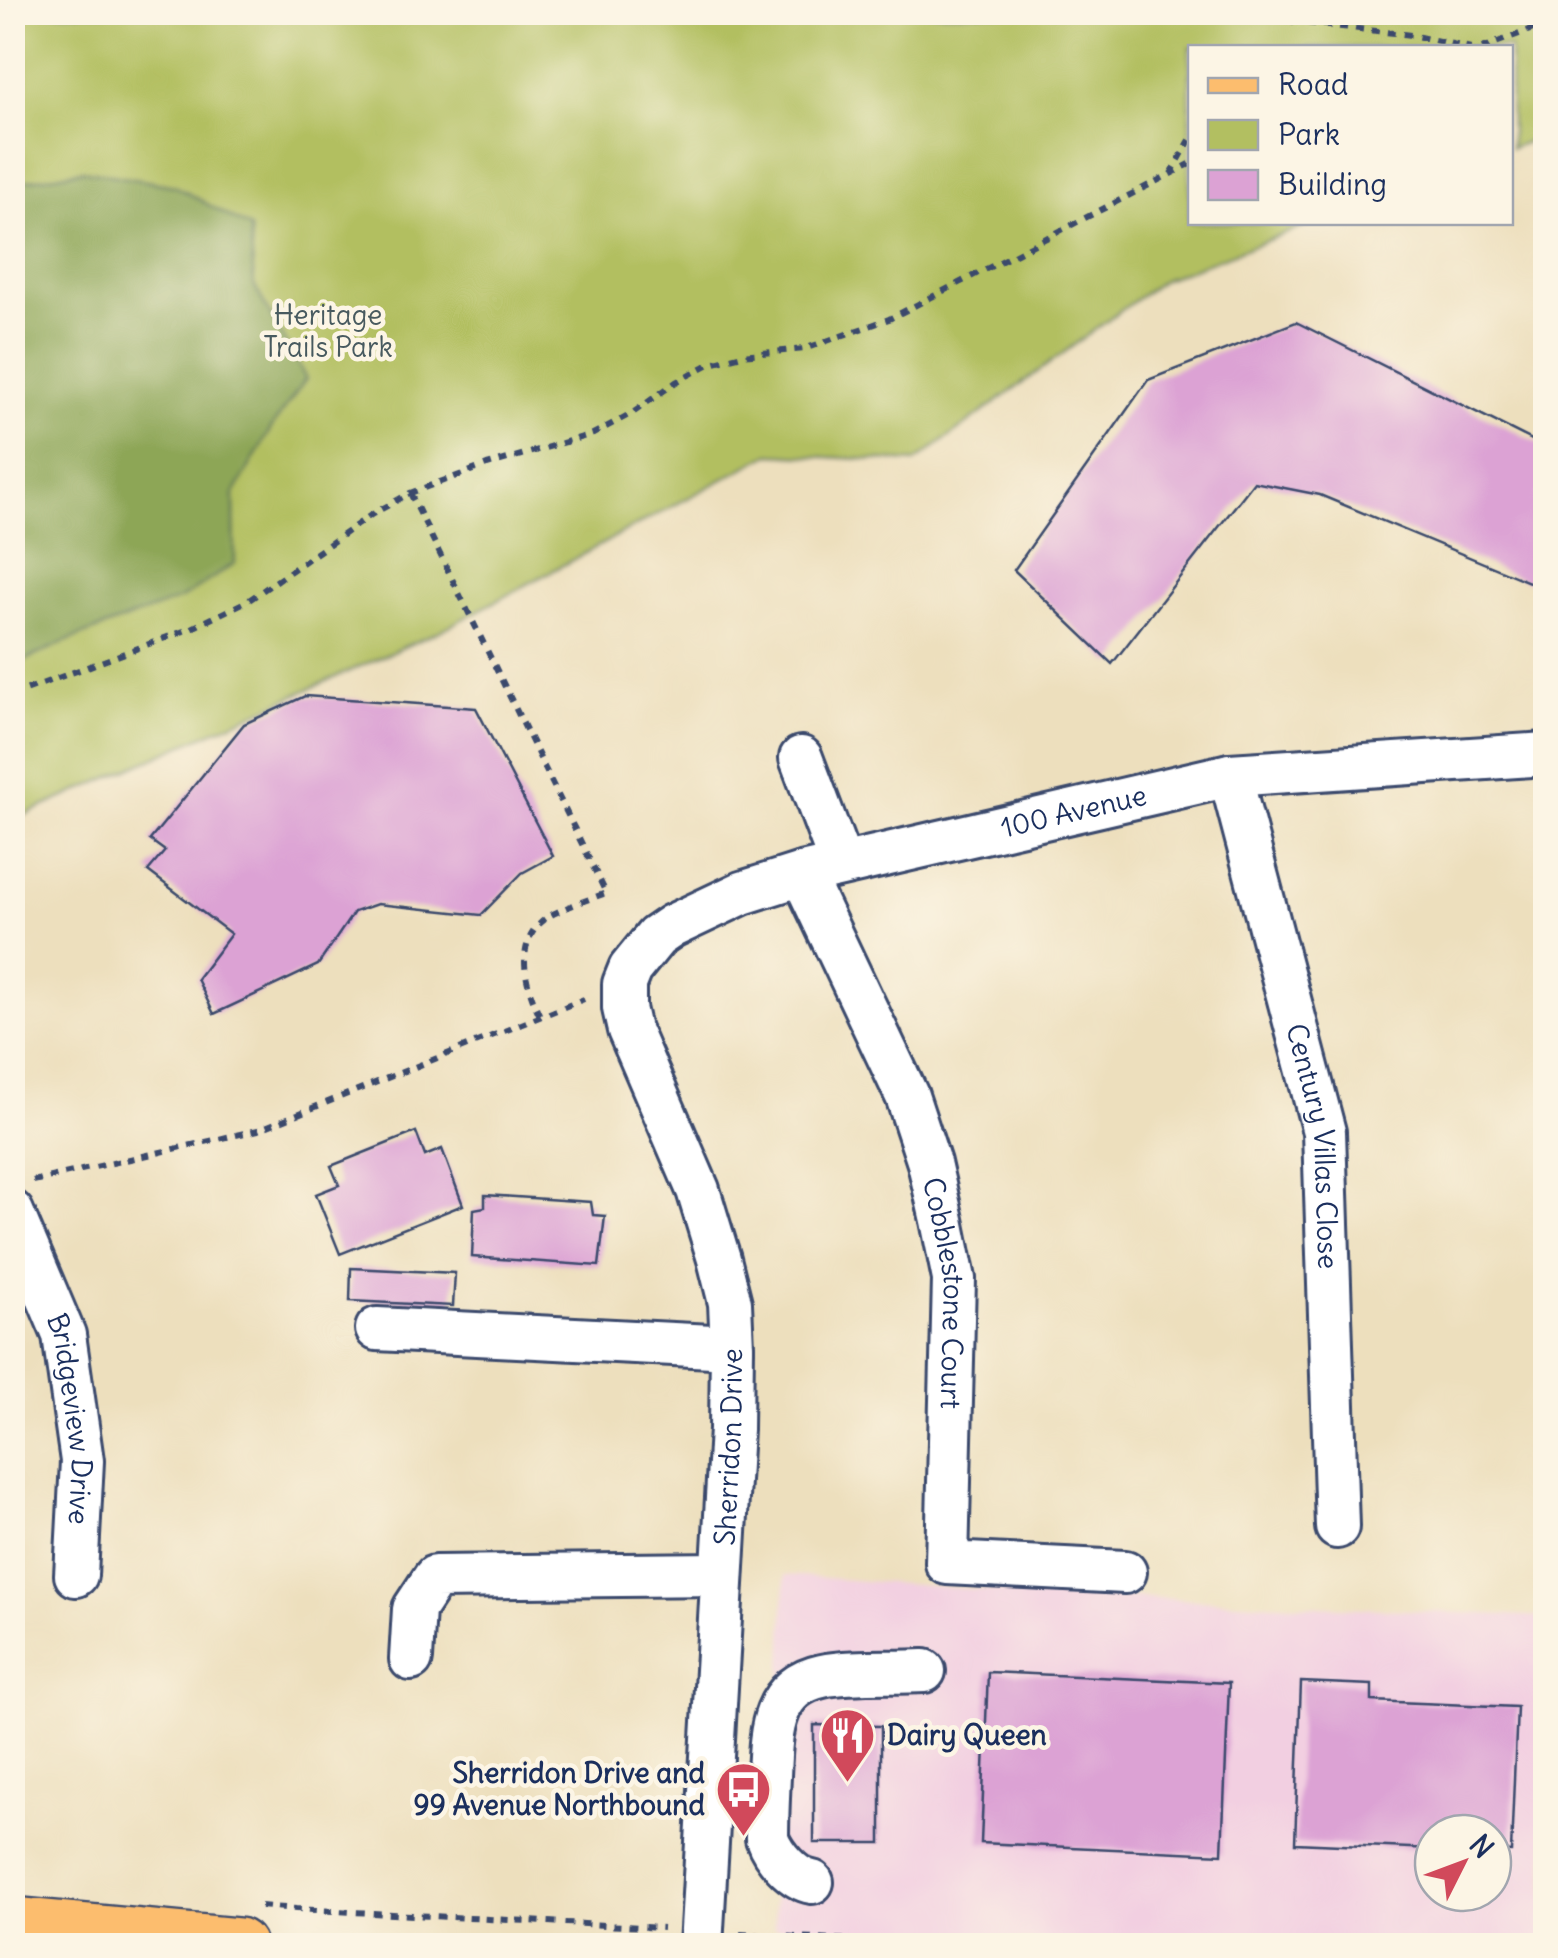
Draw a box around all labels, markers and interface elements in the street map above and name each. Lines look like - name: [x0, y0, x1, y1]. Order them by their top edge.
- legend: [1188, 45, 1513, 225]
- text: Road: [1278, 65, 1348, 103]
- text: Park: [1278, 115, 1340, 153]
- text: Building: [1278, 165, 1387, 203]
- park label: Heritage Trails Park: [263, 297, 393, 365]
- street label: 100 Avenue: [997, 777, 1150, 845]
- street label: Century Villas Close: [1278, 1020, 1347, 1270]
- street label: Cobblestone Court: [915, 1174, 972, 1409]
- street label: Bridgeview Drive: [39, 1308, 100, 1526]
- street label: Sherridon Drive: [706, 1348, 750, 1546]
- restaurant icon: Dairy Queen: [818, 1705, 878, 1784]
- place label: Dairy Queen: [887, 1717, 1047, 1753]
- place label: Sherridon Drive and 99 Avenue Northbound: [414, 1755, 706, 1823]
- bus stop icon: Sherridon Drive and 99 Avenue Northbound: [714, 1759, 774, 1838]
- north arrow: [1413, 1813, 1513, 1913]
- text: N: [1462, 1827, 1501, 1866]

